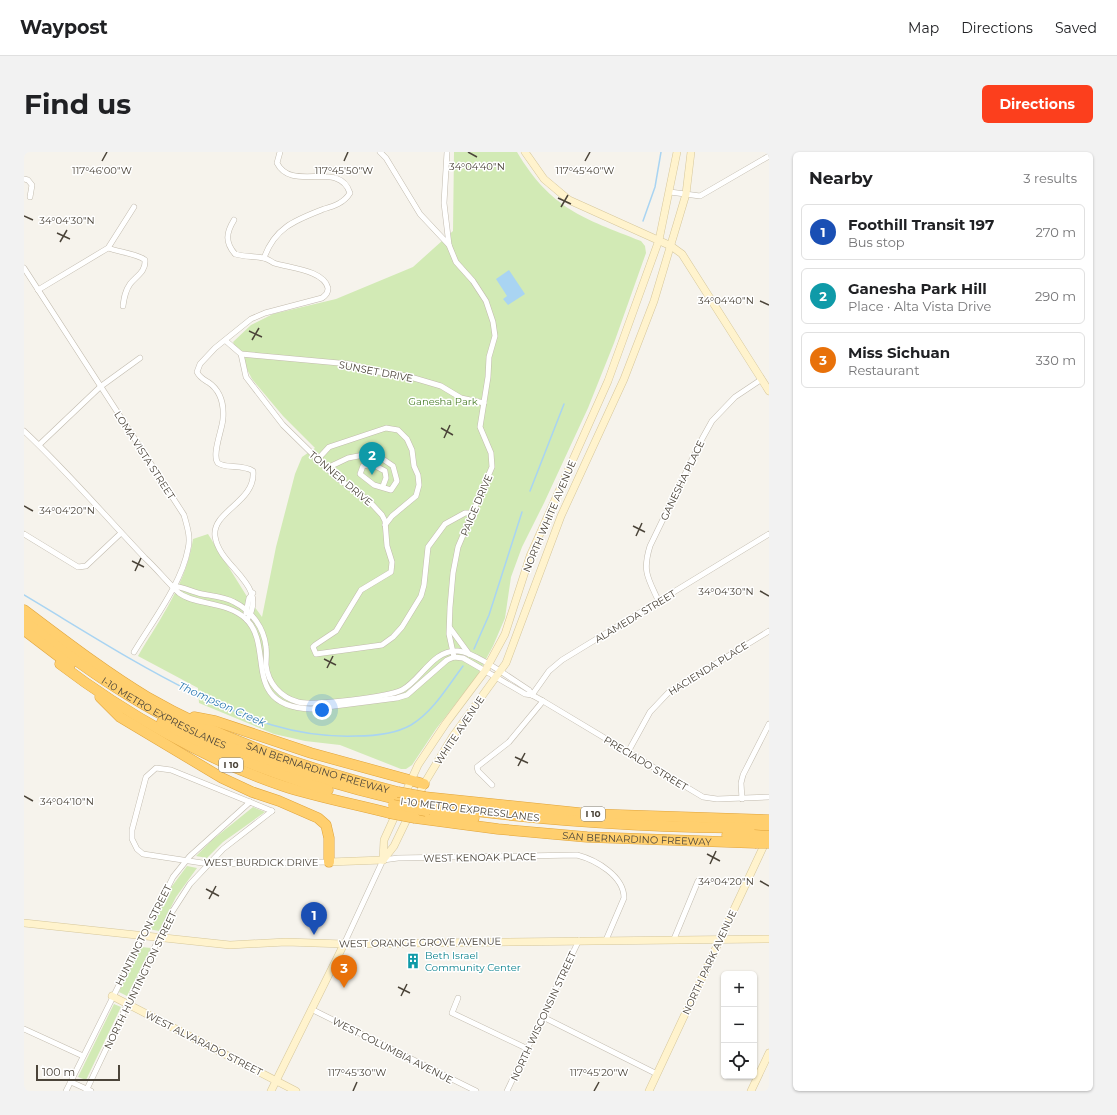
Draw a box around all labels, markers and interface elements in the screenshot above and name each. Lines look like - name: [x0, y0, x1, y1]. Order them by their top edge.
- text: Waypost: [20, 16, 108, 39]
- text: Map: [908, 19, 939, 37]
- text: Directions: [961, 19, 1033, 37]
- text: Saved: [1055, 19, 1097, 37]
- button: Directions: [982, 85, 1093, 123]
- text: Find us: [24, 87, 131, 121]
- text: 34°04'40"N: [449, 160, 505, 173]
- text: 117°46'00"W: [72, 164, 132, 177]
- text: 117°45'50"W: [315, 164, 373, 177]
- text: 117°45'40"W: [556, 164, 614, 177]
- text: Nearby: [809, 168, 873, 188]
- text: 3 results: [1023, 170, 1077, 186]
- text: 34°04'30"N: [39, 214, 95, 227]
- text: Foothill Transit 197: [848, 215, 994, 234]
- text: 1: [820, 224, 826, 240]
- text: 270 m: [1035, 224, 1076, 240]
- text: Bus stop: [848, 234, 905, 250]
- text: Ganesha Park Hill: [848, 279, 987, 298]
- text: 2: [819, 288, 827, 304]
- text: 290 m: [1035, 288, 1076, 304]
- text: 34°04'40"N: [698, 294, 754, 307]
- text: Place · Alta Vista Drive: [848, 298, 991, 314]
- text: Miss Sichuan: [848, 343, 950, 362]
- text: 3: [819, 352, 827, 368]
- text: 330 m: [1036, 352, 1076, 368]
- street label: SUNSET DRIVE: [338, 358, 414, 385]
- text: Restaurant: [848, 362, 919, 378]
- park label: Ganesha Park: [408, 395, 478, 408]
- street label: LOMA VISTA STREET: [111, 409, 178, 502]
- street label: GANESHA PLACE: [657, 438, 708, 522]
- pin: 2: [359, 442, 385, 475]
- street label: TONNER DRIVE: [306, 448, 375, 509]
- street label: NORTH WHITE AVENUE: [520, 458, 579, 574]
- street label: PAIGE DRIVE: [458, 472, 495, 538]
- text: 34°04'20"N: [39, 504, 95, 517]
- text: 34°04'30"N: [698, 585, 754, 598]
- street label: ALAMEDA STREET: [592, 587, 678, 646]
- street label: HACIENDA PLACE: [666, 638, 751, 698]
- street label: I-10 METRO EXPRESSLANES: [99, 674, 228, 752]
- water label: Thompson Creek: [176, 678, 268, 730]
- street label: WHITE AVENUE: [432, 693, 487, 767]
- your location: [312, 700, 332, 720]
- street label: PRECIADO STREET: [601, 733, 690, 794]
- street label: SAN BERNARDINO FREEWAY: [244, 739, 391, 797]
- road number: I 10: [219, 758, 243, 772]
- text: 34°04'10"N: [40, 795, 94, 808]
- street label: I-10 METRO EXPRESSLANES: [400, 795, 540, 824]
- road number: I 10: [581, 807, 605, 821]
- street label: SAN BERNARDINO FREEWAY: [562, 829, 712, 848]
- street label: WEST KENOAK PLACE: [423, 850, 537, 865]
- street label: WEST BURDICK DRIVE: [204, 856, 319, 869]
- text: 34°04'20"N: [698, 875, 754, 888]
- street label: HUNTINGTON STREET: [112, 882, 175, 988]
- pin: 1: [301, 902, 327, 935]
- street label: NORTH PARK AVENUE: [679, 907, 740, 1017]
- street label: NORTH HUNTINGTON STREET: [101, 909, 180, 1051]
- street label: WEST ORANGE GROVE AVENUE: [339, 935, 502, 950]
- place label: Beth Israel Community Center: [425, 949, 521, 974]
- street label: NORTH WISCONSIN STREET: [508, 949, 579, 1083]
- building icon: Beth Israel Community Center: [404, 952, 422, 970]
- pin: 3: [331, 955, 357, 988]
- map controls: [721, 971, 757, 1079]
- button: +: [721, 971, 757, 1007]
- button: −: [721, 1007, 757, 1043]
- street label: WEST ALVARADO STREET: [143, 1008, 265, 1079]
- street label: WEST COLUMBIA AVENUE: [330, 1014, 456, 1087]
- button: locate: [721, 1043, 757, 1079]
- scale bar: [36, 1063, 120, 1082]
- text: 100 m: [42, 1065, 75, 1079]
- text: 117°45'30"W: [328, 1066, 386, 1079]
- text: 117°45'20"W: [570, 1066, 628, 1079]

